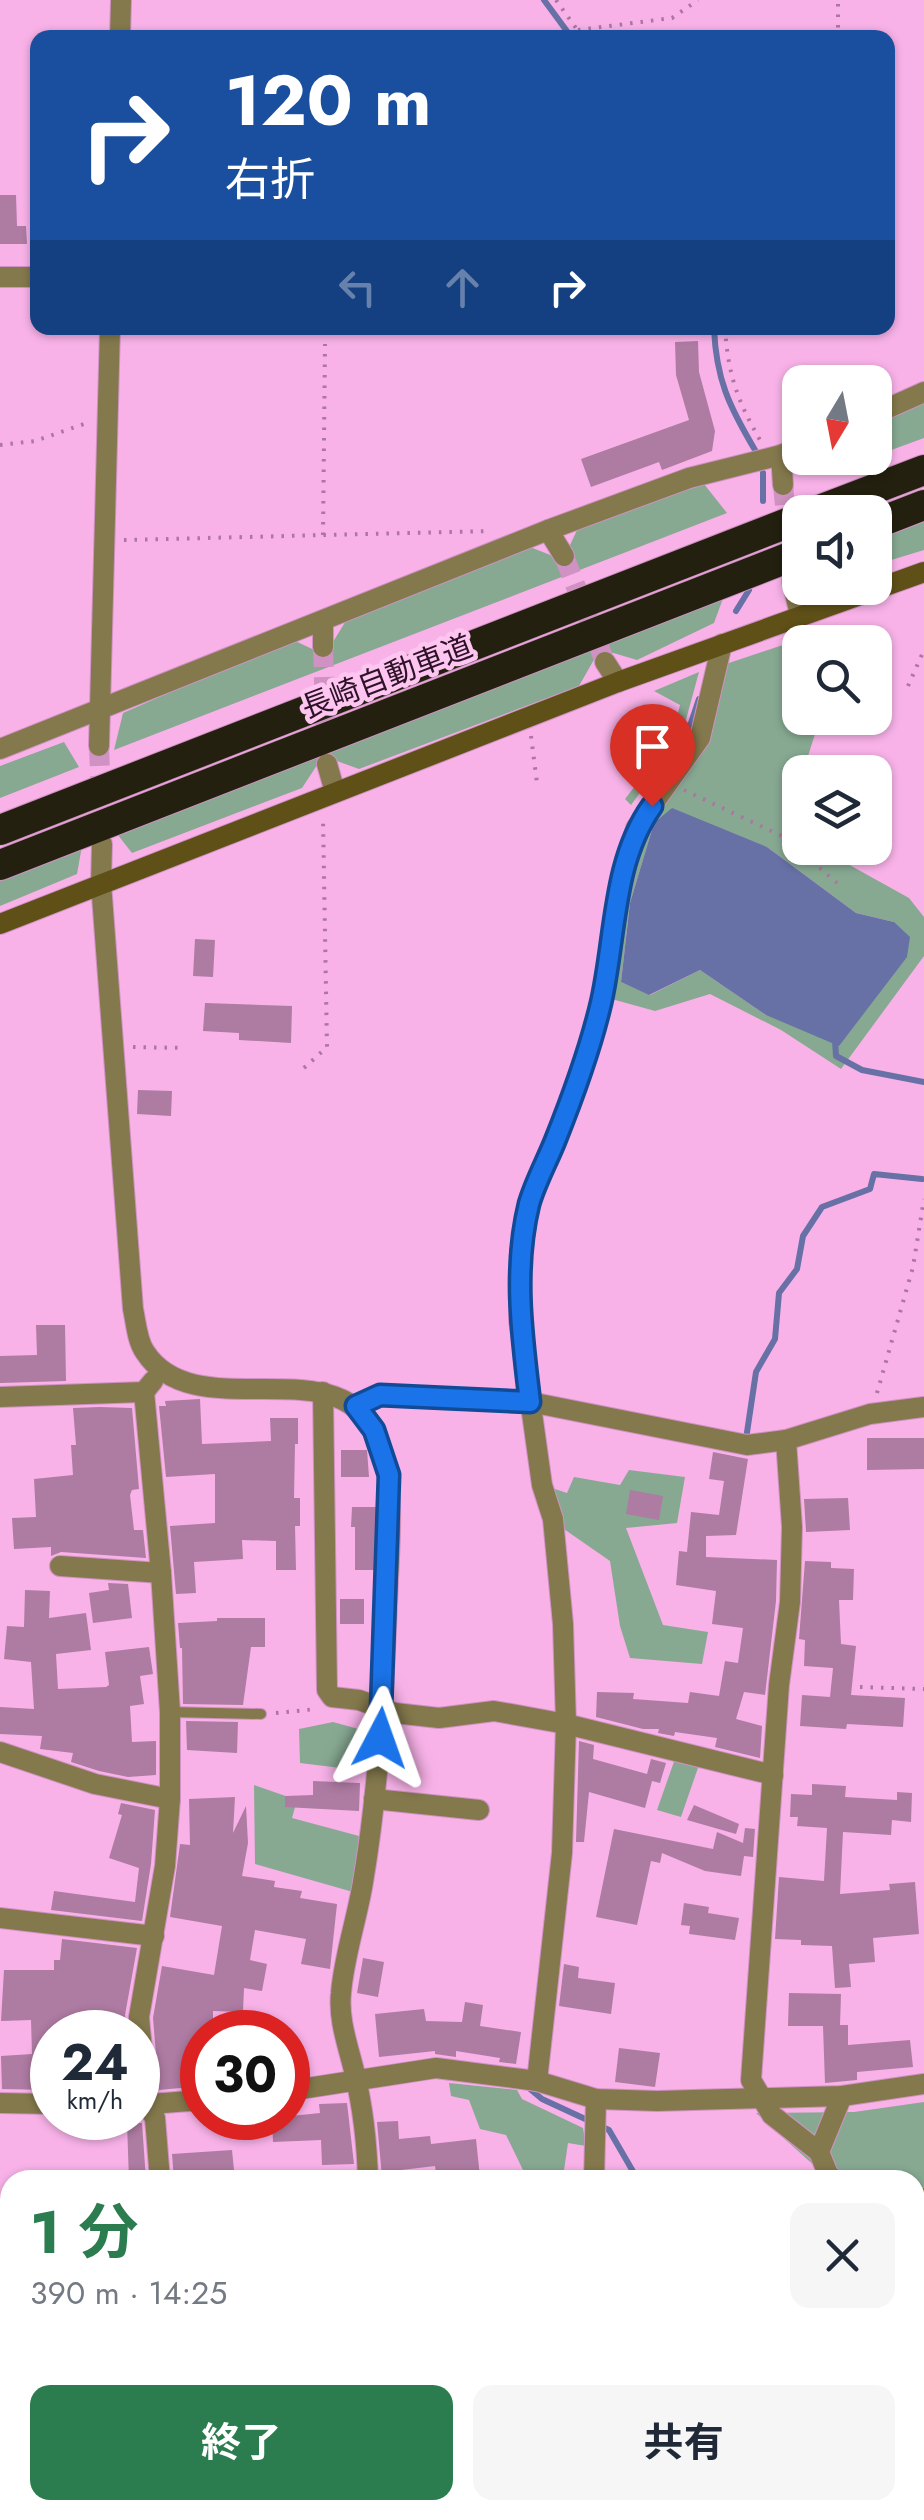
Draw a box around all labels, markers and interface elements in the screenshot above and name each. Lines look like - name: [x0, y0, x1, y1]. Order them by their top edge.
- text: 120 m: [225, 50, 431, 151]
- icon: right: [60, 70, 190, 200]
- text: 右折: [225, 147, 315, 212]
- icon: left: [330, 260, 385, 315]
- icon: ahead: [435, 260, 490, 315]
- icon: right: [540, 260, 595, 315]
- north arrow: [782, 365, 892, 475]
- map controls: [782, 365, 892, 865]
- button: sound: [782, 495, 892, 605]
- street label: 長崎自動車道: [295, 624, 479, 729]
- button: search: [782, 625, 892, 735]
- pin: [610, 704, 695, 807]
- icon: arrive: [625, 719, 680, 774]
- button: layers: [782, 755, 892, 865]
- position arrow: [328, 1686, 432, 1790]
- speed limit sign: 30: [180, 2010, 310, 2140]
- text: 24: [61, 2026, 129, 2099]
- text: km/h: [67, 2082, 123, 2118]
- text: 1 分: [30, 2189, 139, 2276]
- button: close: [790, 2203, 895, 2308]
- text: 390 m · 14:25: [30, 2270, 227, 2316]
- button: 終了: [30, 2385, 453, 2500]
- button: 共有: [473, 2385, 895, 2500]

